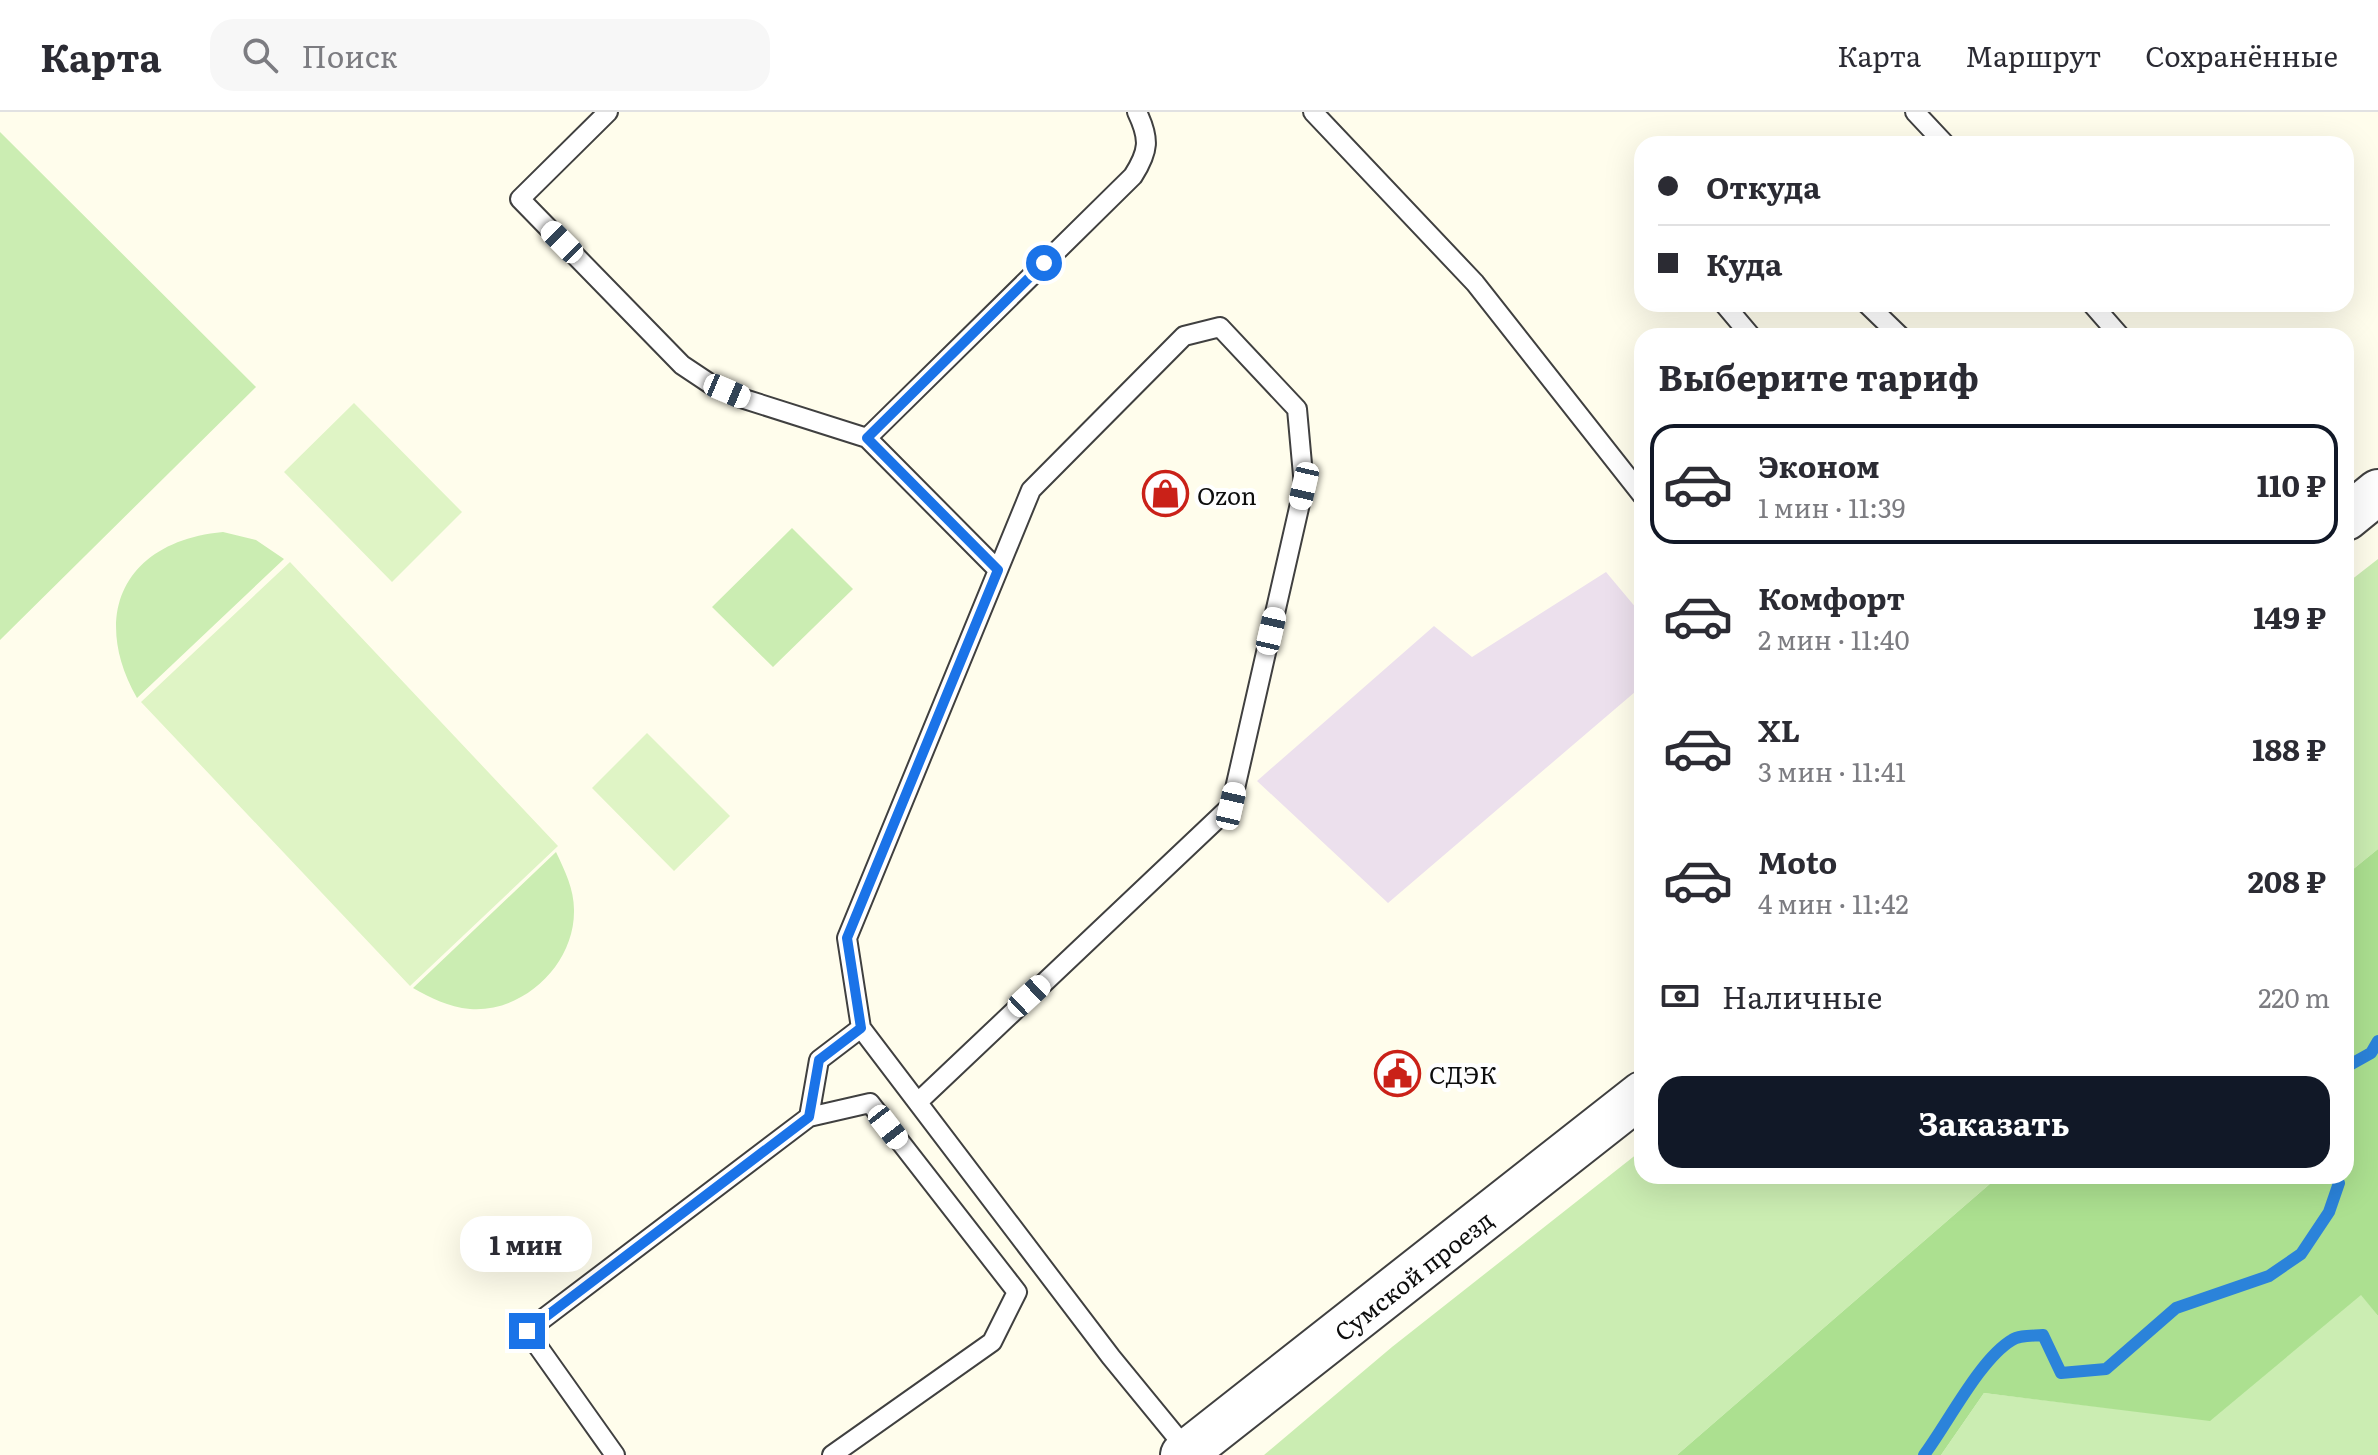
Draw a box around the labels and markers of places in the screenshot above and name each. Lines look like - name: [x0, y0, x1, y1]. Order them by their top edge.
- shop icon: Ozon: [1142, 470, 1190, 518]
- place label: Ozon: [1197, 477, 1257, 512]
- public building icon: СДЭК: [1374, 1049, 1422, 1097]
- place label: СДЭК: [1429, 1056, 1497, 1091]

